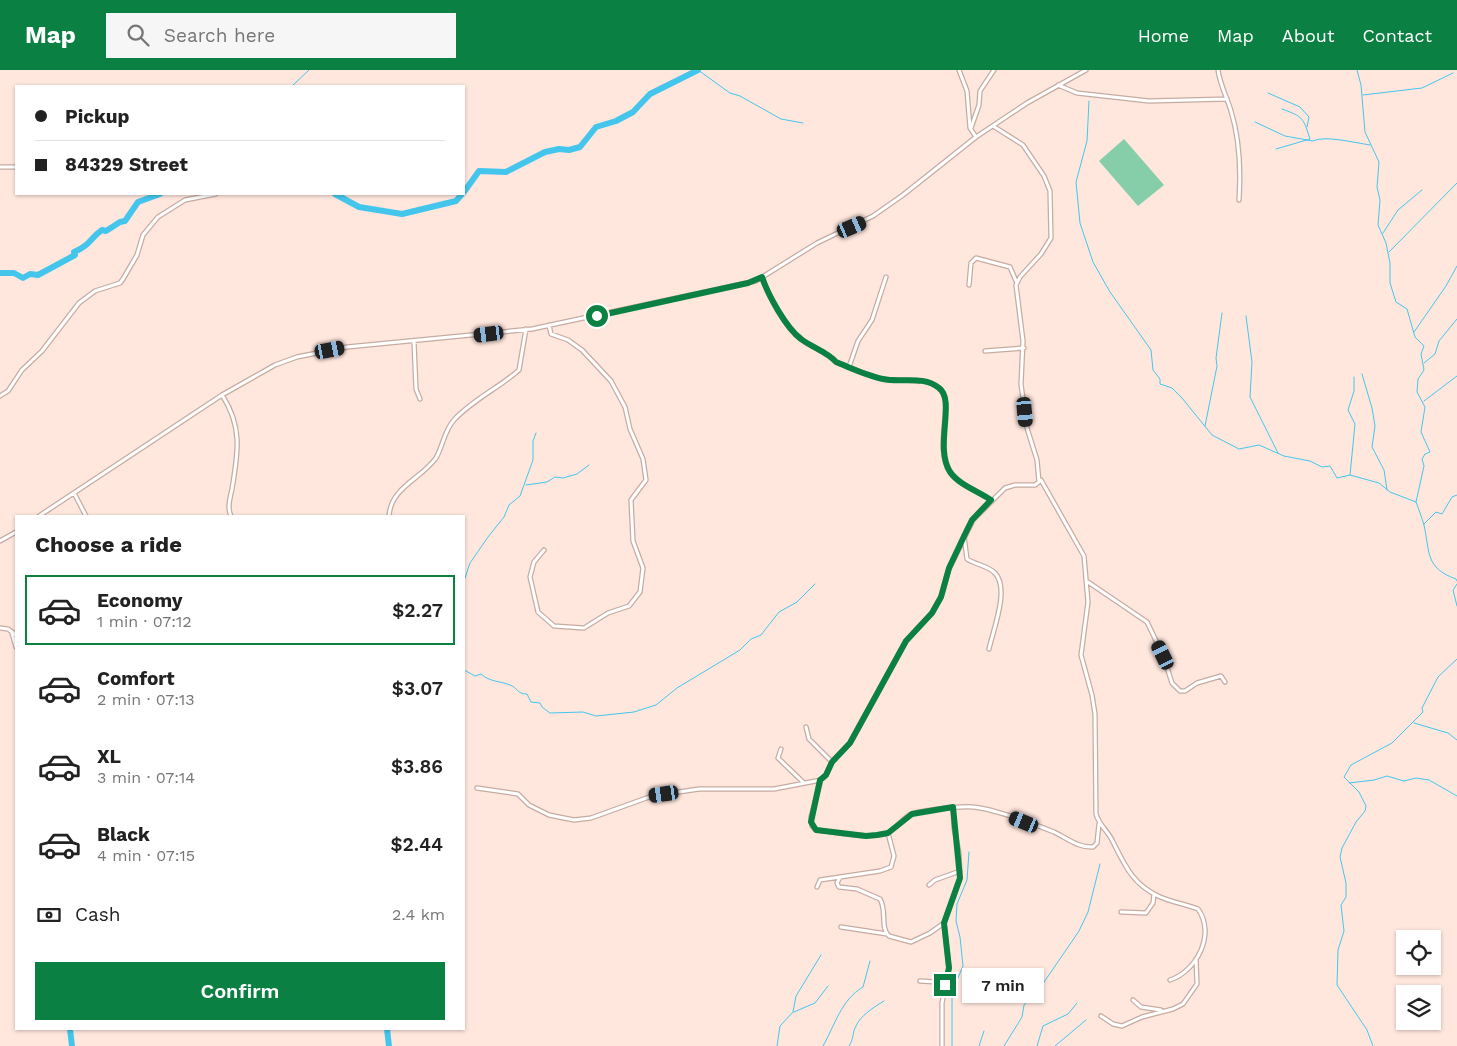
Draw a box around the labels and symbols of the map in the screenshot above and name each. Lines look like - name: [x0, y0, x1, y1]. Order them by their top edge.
- car: [835, 214, 868, 240]
- route start: [586, 305, 608, 327]
- car: [473, 325, 504, 343]
- car: [313, 340, 346, 360]
- car: [1016, 396, 1033, 428]
- car: [1149, 638, 1176, 672]
- car: [648, 784, 679, 804]
- car: [1007, 809, 1040, 835]
- callout: 7 min: [962, 968, 1045, 1002]
- route end: [934, 974, 956, 996]

